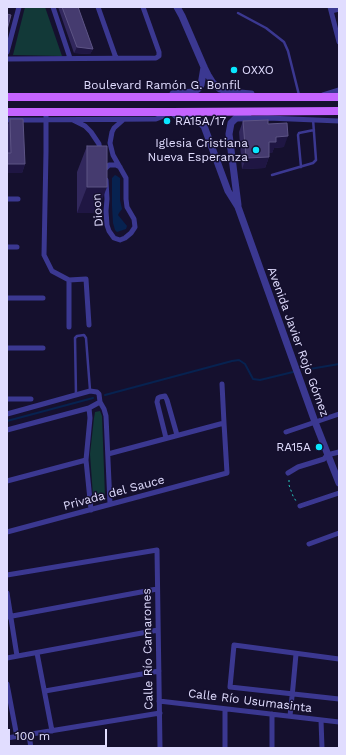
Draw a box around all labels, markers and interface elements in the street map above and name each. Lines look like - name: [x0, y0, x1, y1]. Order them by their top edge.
- place label: OXXO: [242, 63, 274, 77]
- marker: OXXO: [229, 65, 239, 75]
- street label: Boulevard Ramón G. Bonfil: [84, 78, 240, 92]
- place label: RA15A/17: [175, 114, 226, 128]
- marker: RA15A/17: [162, 116, 172, 126]
- place label: Iglesia Cristiana Nueva Esperanza: [148, 136, 248, 164]
- marker: Iglesia Cristiana Nueva Esperanza: [251, 145, 261, 155]
- street label: Dioon: [90, 193, 106, 227]
- street label: Avenida Javier Rojo Gómez: [264, 265, 332, 419]
- place label: RA15A: [276, 440, 311, 454]
- marker: RA15A: [314, 442, 324, 452]
- street label: Privada del Sauce: [62, 473, 166, 513]
- street label: Calle Río Camarones: [140, 588, 156, 710]
- street label: Calle Río Usumasinta: [187, 686, 313, 716]
- scale bar: [10, 721, 109, 747]
- text: 100 m: [15, 729, 50, 743]

